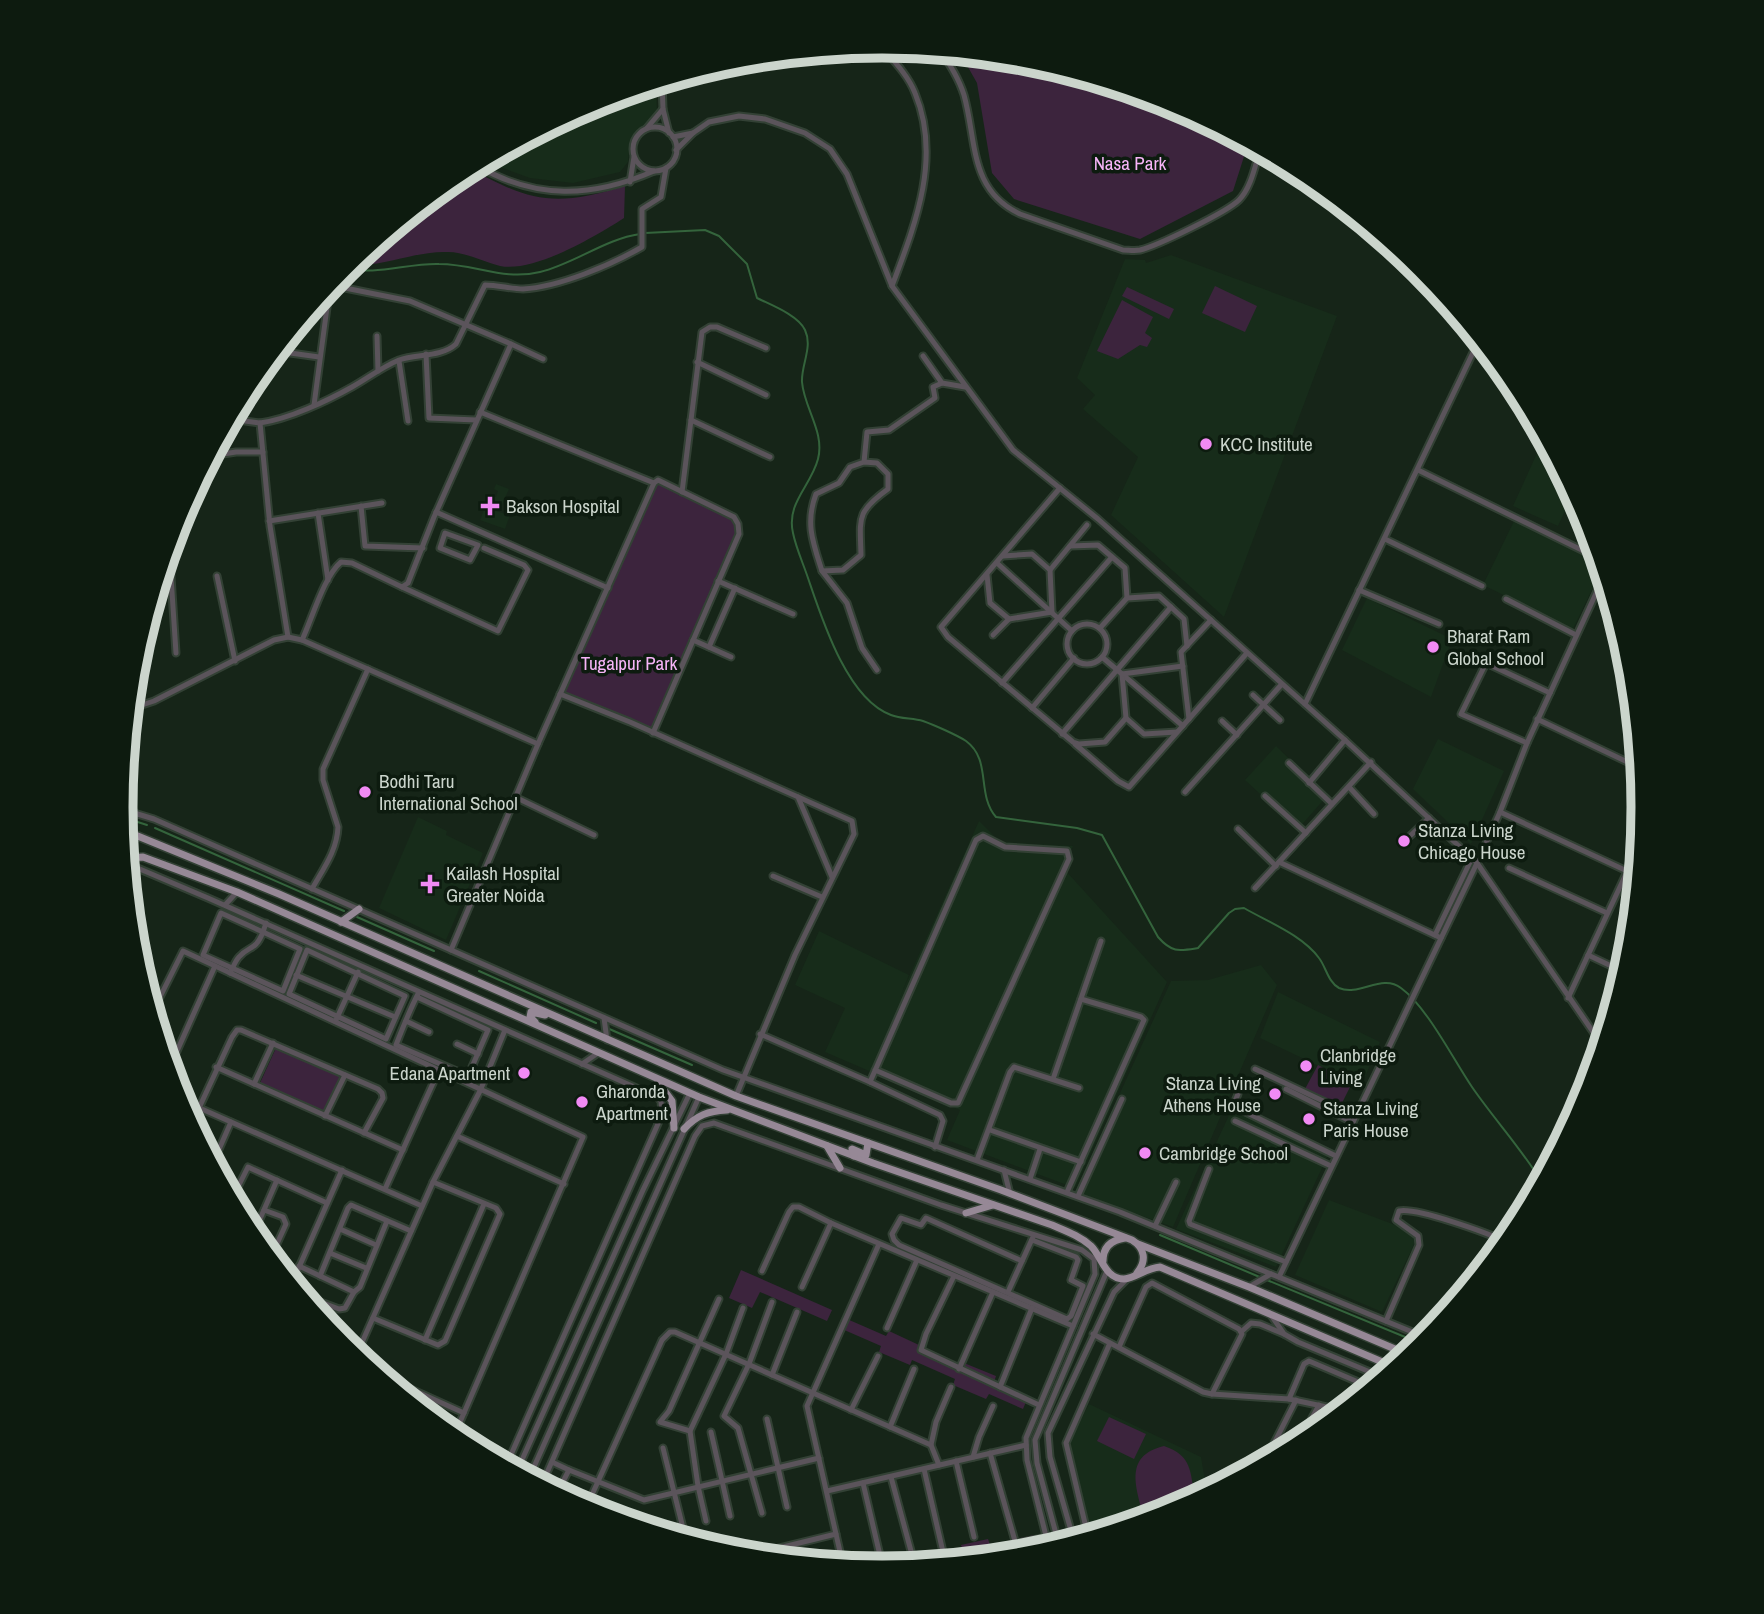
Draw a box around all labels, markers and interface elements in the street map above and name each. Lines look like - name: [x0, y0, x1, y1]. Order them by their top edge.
- park label: Nasa Park: [1094, 150, 1167, 176]
- place label: KCC Institute: [1220, 431, 1313, 457]
- marker: KCC Institute: [1198, 436, 1214, 452]
- place label: Bakson Hospital: [506, 493, 619, 519]
- marker: Bakson Hospital: [480, 496, 500, 516]
- place label: Bharat Ram Global School: [1447, 623, 1544, 671]
- marker: Bharat Ram Global School: [1425, 639, 1441, 655]
- park label: Tugalpur Park: [581, 650, 677, 676]
- place label: Bodhi Taru International School: [379, 768, 518, 816]
- marker: Bodhi Taru International School: [357, 784, 373, 800]
- place label: Stanza Living Chicago House: [1418, 817, 1525, 865]
- marker: Stanza Living Chicago House: [1396, 833, 1412, 849]
- place label: Kailash Hospital Greater Noida: [446, 860, 559, 908]
- marker: Kailash Hospital Greater Noida: [420, 874, 440, 894]
- place label: Clanbridge Living: [1320, 1042, 1396, 1090]
- marker: Clanbridge Living: [1298, 1058, 1314, 1074]
- place label: Edana Apartment: [390, 1060, 511, 1086]
- marker: Edana Apartment: [516, 1065, 532, 1081]
- place label: Stanza Living Athens House: [1162, 1070, 1261, 1118]
- place label: Gharonda Apartment: [595, 1078, 669, 1126]
- marker: Stanza Living Athens House: [1267, 1086, 1283, 1102]
- marker: Gharonda Apartment: [574, 1094, 590, 1110]
- place label: Stanza Living Paris House: [1323, 1095, 1419, 1143]
- marker: Stanza Living Paris House: [1301, 1111, 1317, 1127]
- place label: Cambridge School: [1159, 1140, 1288, 1166]
- marker: Cambridge School: [1137, 1145, 1153, 1161]

